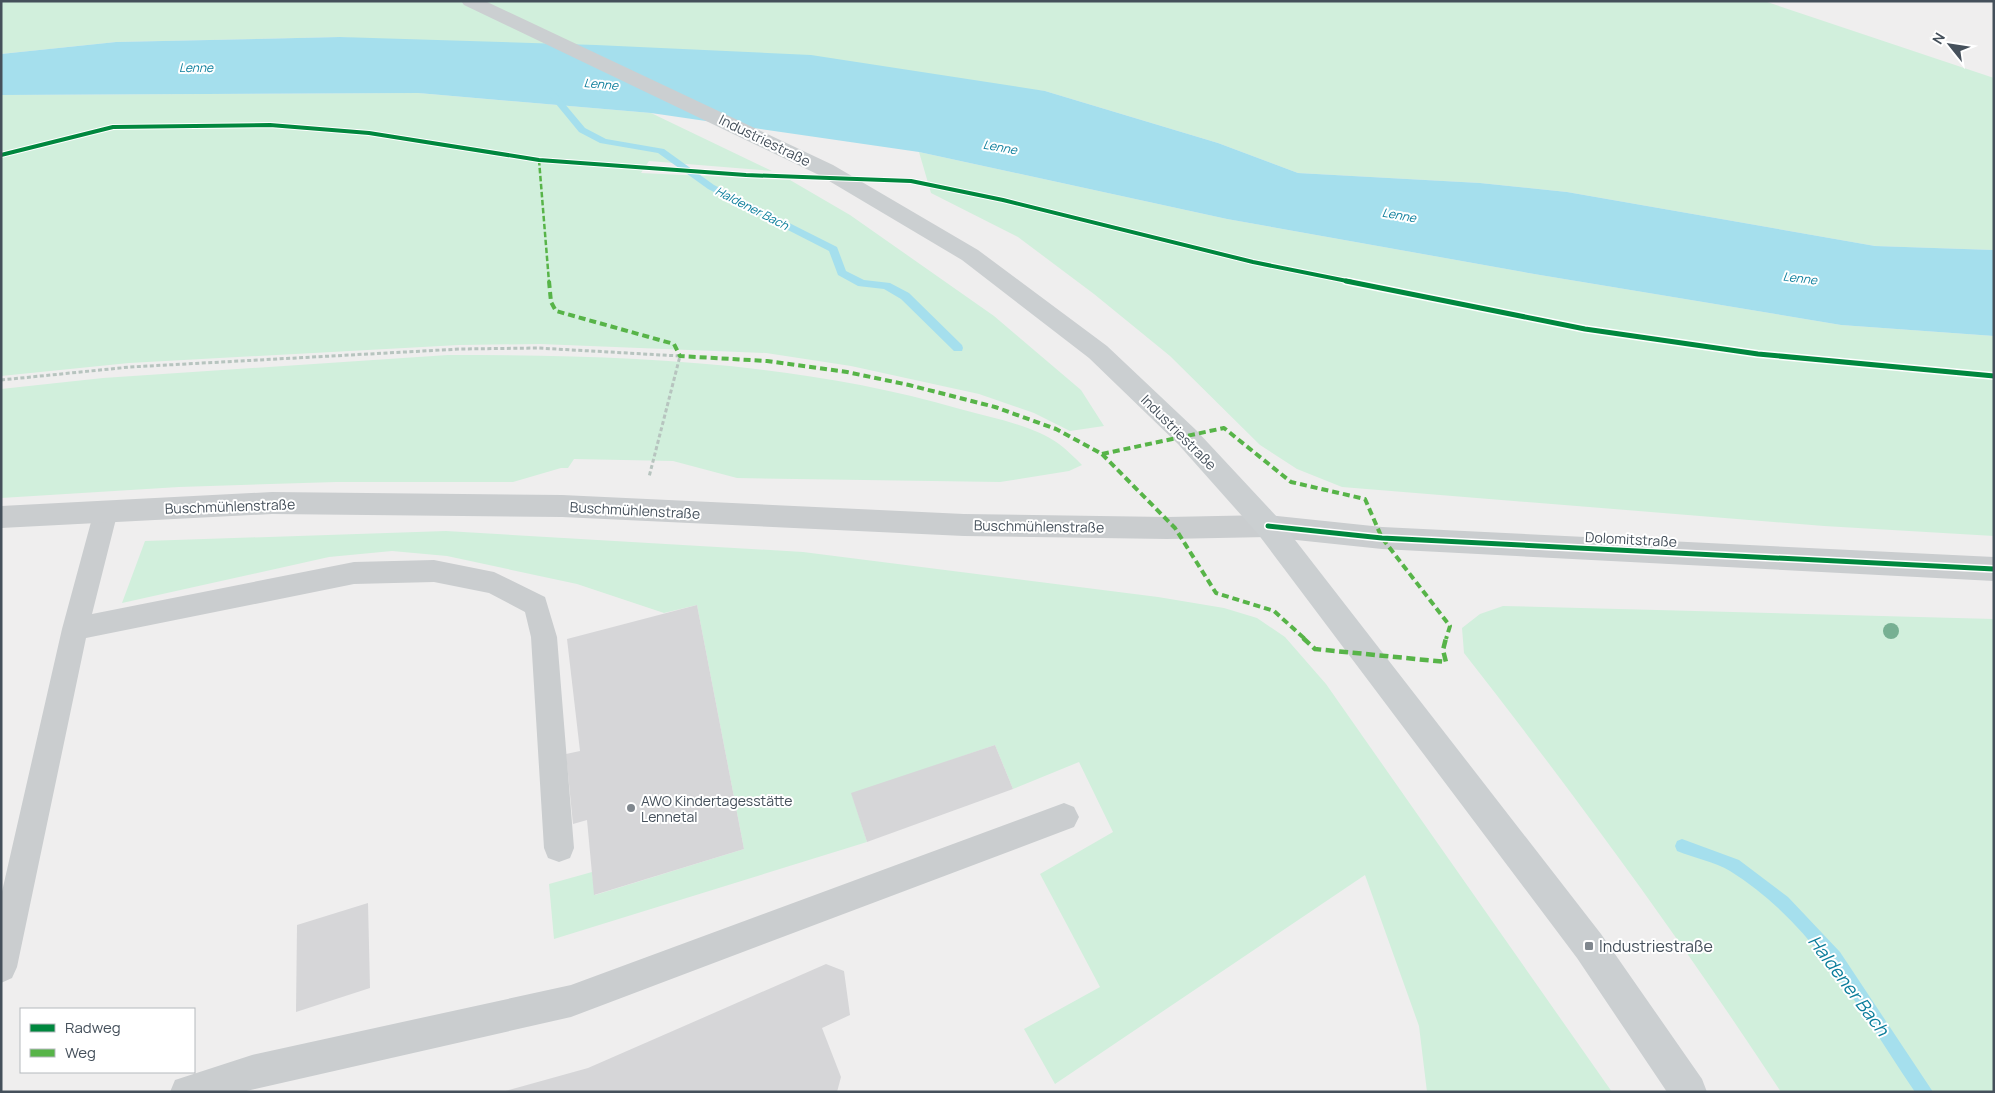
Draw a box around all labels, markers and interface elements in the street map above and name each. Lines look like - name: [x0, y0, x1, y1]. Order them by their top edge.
- north arrow: [1925, 20, 1975, 70]
- text: N: [1928, 29, 1949, 47]
- water label: Lenne: [179, 59, 214, 76]
- water label: Lenne: [583, 74, 620, 94]
- street label: Industriestraße: [716, 110, 814, 170]
- water label: Lenne: [982, 136, 1019, 159]
- water label: Haldener Bach: [712, 182, 792, 234]
- water label: Lenne: [1381, 204, 1418, 227]
- water label: Lenne: [1782, 267, 1819, 289]
- street label: Industriestraße: [1137, 390, 1221, 474]
- street label: Buschmühlenstraße: [164, 494, 296, 518]
- street label: Buschmühlenstraße: [569, 497, 701, 523]
- street label: Buschmühlenstraße: [974, 515, 1104, 537]
- street label: Dolomitstraße: [1585, 527, 1677, 551]
- place label: AWO Kindertagesstätte Lennetal: [641, 791, 793, 826]
- marker: AWO Kindertagesstätte Lennetal: [625, 802, 637, 814]
- water label: Haldener Bach: [1803, 930, 1896, 1041]
- place label: Industriestraße: [1599, 935, 1713, 957]
- marker: Industriestraße: [1583, 940, 1595, 952]
- legend: [20, 1008, 195, 1073]
- text: Radweg: [65, 1017, 121, 1038]
- text: Weg: [65, 1042, 96, 1063]

